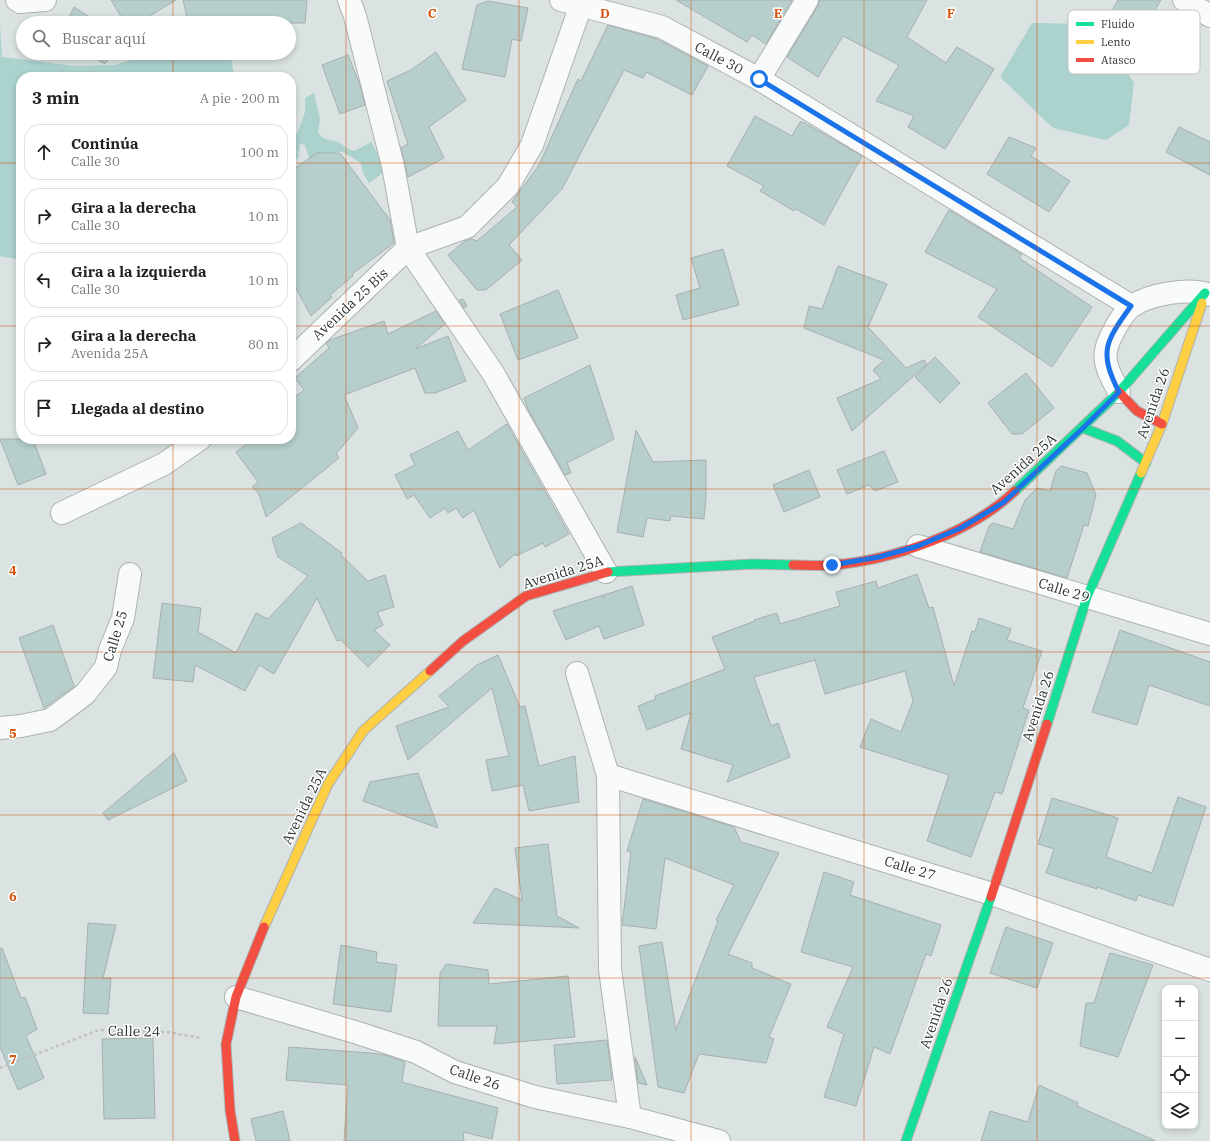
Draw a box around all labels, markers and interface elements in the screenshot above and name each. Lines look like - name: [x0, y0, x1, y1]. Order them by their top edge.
- text: C: [428, 5, 437, 22]
- text: D: [600, 5, 610, 22]
- text: E: [774, 5, 782, 22]
- text: F: [947, 5, 955, 22]
- legend: [1068, 10, 1200, 74]
- search box: [16, 16, 296, 60]
- text: Fluido: [1101, 17, 1134, 31]
- icon: search: [30, 27, 52, 49]
- text: Buscar aquí: [62, 29, 146, 48]
- text: Lento: [1101, 35, 1131, 49]
- street label: Calle 30: [692, 38, 746, 78]
- text: Atasco: [1101, 53, 1135, 67]
- route start: [750, 70, 768, 88]
- text: 3 min: [32, 87, 80, 109]
- text: A pie · 200 m: [200, 90, 280, 107]
- text: Continúa: [71, 134, 138, 153]
- icon: ahead: [33, 141, 55, 163]
- text: 100 m: [240, 144, 279, 161]
- text: Calle 30: [71, 153, 120, 170]
- text: Gira a la derecha: [71, 198, 196, 217]
- icon: right: [33, 205, 55, 227]
- text: 10 m: [248, 208, 279, 225]
- text: Calle 30: [71, 217, 120, 234]
- text: Gira a la izquierda: [71, 262, 207, 281]
- street label: Avenida 25 Bis: [308, 264, 392, 344]
- icon: left: [33, 269, 55, 291]
- text: 10 m: [248, 272, 279, 289]
- text: Calle 30: [71, 281, 120, 298]
- text: Gira a la derecha: [71, 326, 196, 345]
- icon: right: [33, 333, 55, 355]
- text: 80 m: [248, 336, 279, 353]
- text: Avenida 25A: [71, 345, 148, 362]
- street label: Avenida 26: [1133, 365, 1173, 441]
- icon: arrive: [33, 397, 55, 419]
- text: Llegada al destino: [71, 399, 204, 418]
- street label: Avenida 25A: [986, 429, 1060, 499]
- street label: Avenida 25A: [521, 551, 606, 593]
- route end: [823, 556, 841, 574]
- text: 4: [9, 562, 17, 579]
- street label: Calle 29: [1036, 574, 1092, 606]
- street label: Calle 25: [99, 608, 131, 664]
- street label: Avenida 26: [1018, 668, 1058, 744]
- text: 5: [9, 725, 17, 742]
- street label: Avenida 25A: [278, 764, 331, 847]
- street label: Calle 27: [882, 852, 938, 884]
- text: 6: [9, 888, 17, 905]
- street label: Avenida 26: [916, 975, 956, 1051]
- map controls: [1162, 985, 1198, 1129]
- button: +: [1162, 985, 1198, 1021]
- button: −: [1162, 1021, 1198, 1057]
- street label: Calle 24: [108, 1022, 160, 1040]
- text: 7: [9, 1051, 17, 1068]
- button: locate: [1162, 1057, 1198, 1093]
- street label: Calle 26: [447, 1060, 503, 1094]
- button: layers: [1162, 1093, 1198, 1129]

